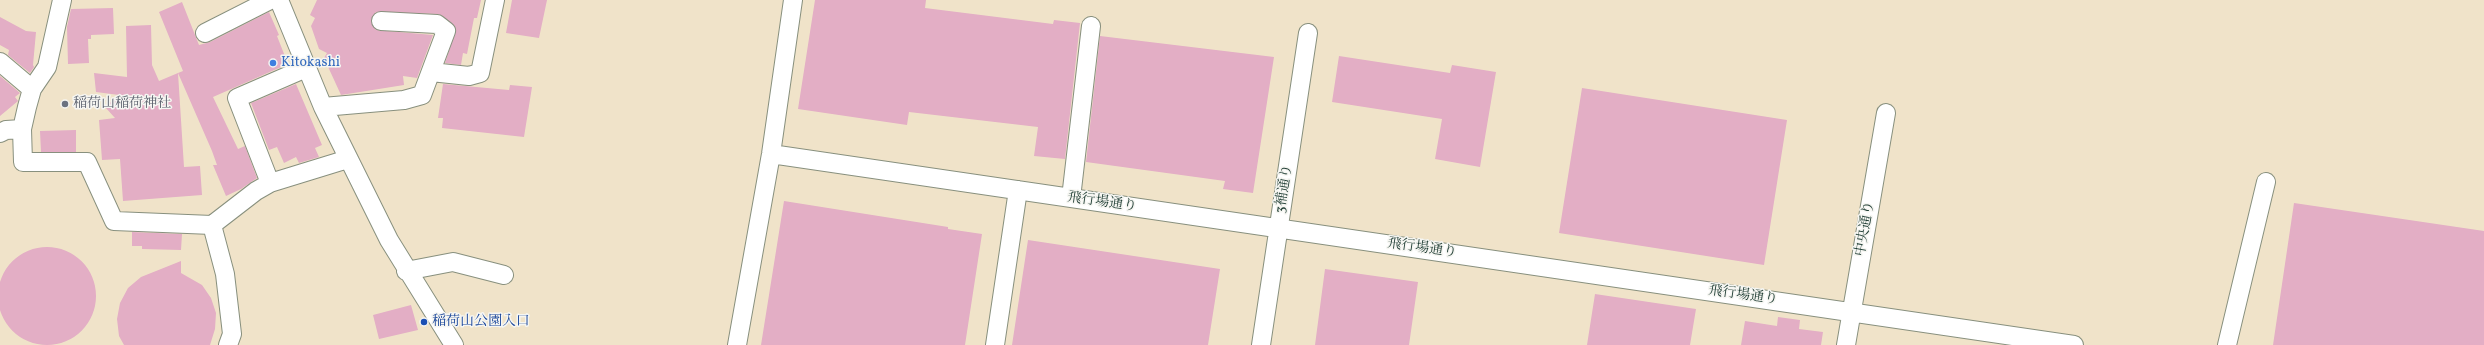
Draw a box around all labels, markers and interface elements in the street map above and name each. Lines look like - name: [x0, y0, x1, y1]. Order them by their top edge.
- place label: Kitokashi: [281, 55, 340, 71]
- marker: Kitokashi: [268, 58, 278, 68]
- place label: 稲荷山稲荷神社: [73, 96, 171, 112]
- marker: 稲荷山稲荷神社: [60, 99, 70, 109]
- street label: 3補通り: [1273, 163, 1297, 215]
- street label: 飛行場通り: [1066, 190, 1138, 216]
- street label: 中央通り: [1853, 200, 1879, 258]
- street label: 飛行場通り: [1386, 236, 1458, 262]
- street label: 飛行場通り: [1707, 283, 1779, 309]
- place label: 稲荷山公園入口: [432, 314, 530, 330]
- marker: 稲荷山公園入口: [419, 317, 429, 327]

